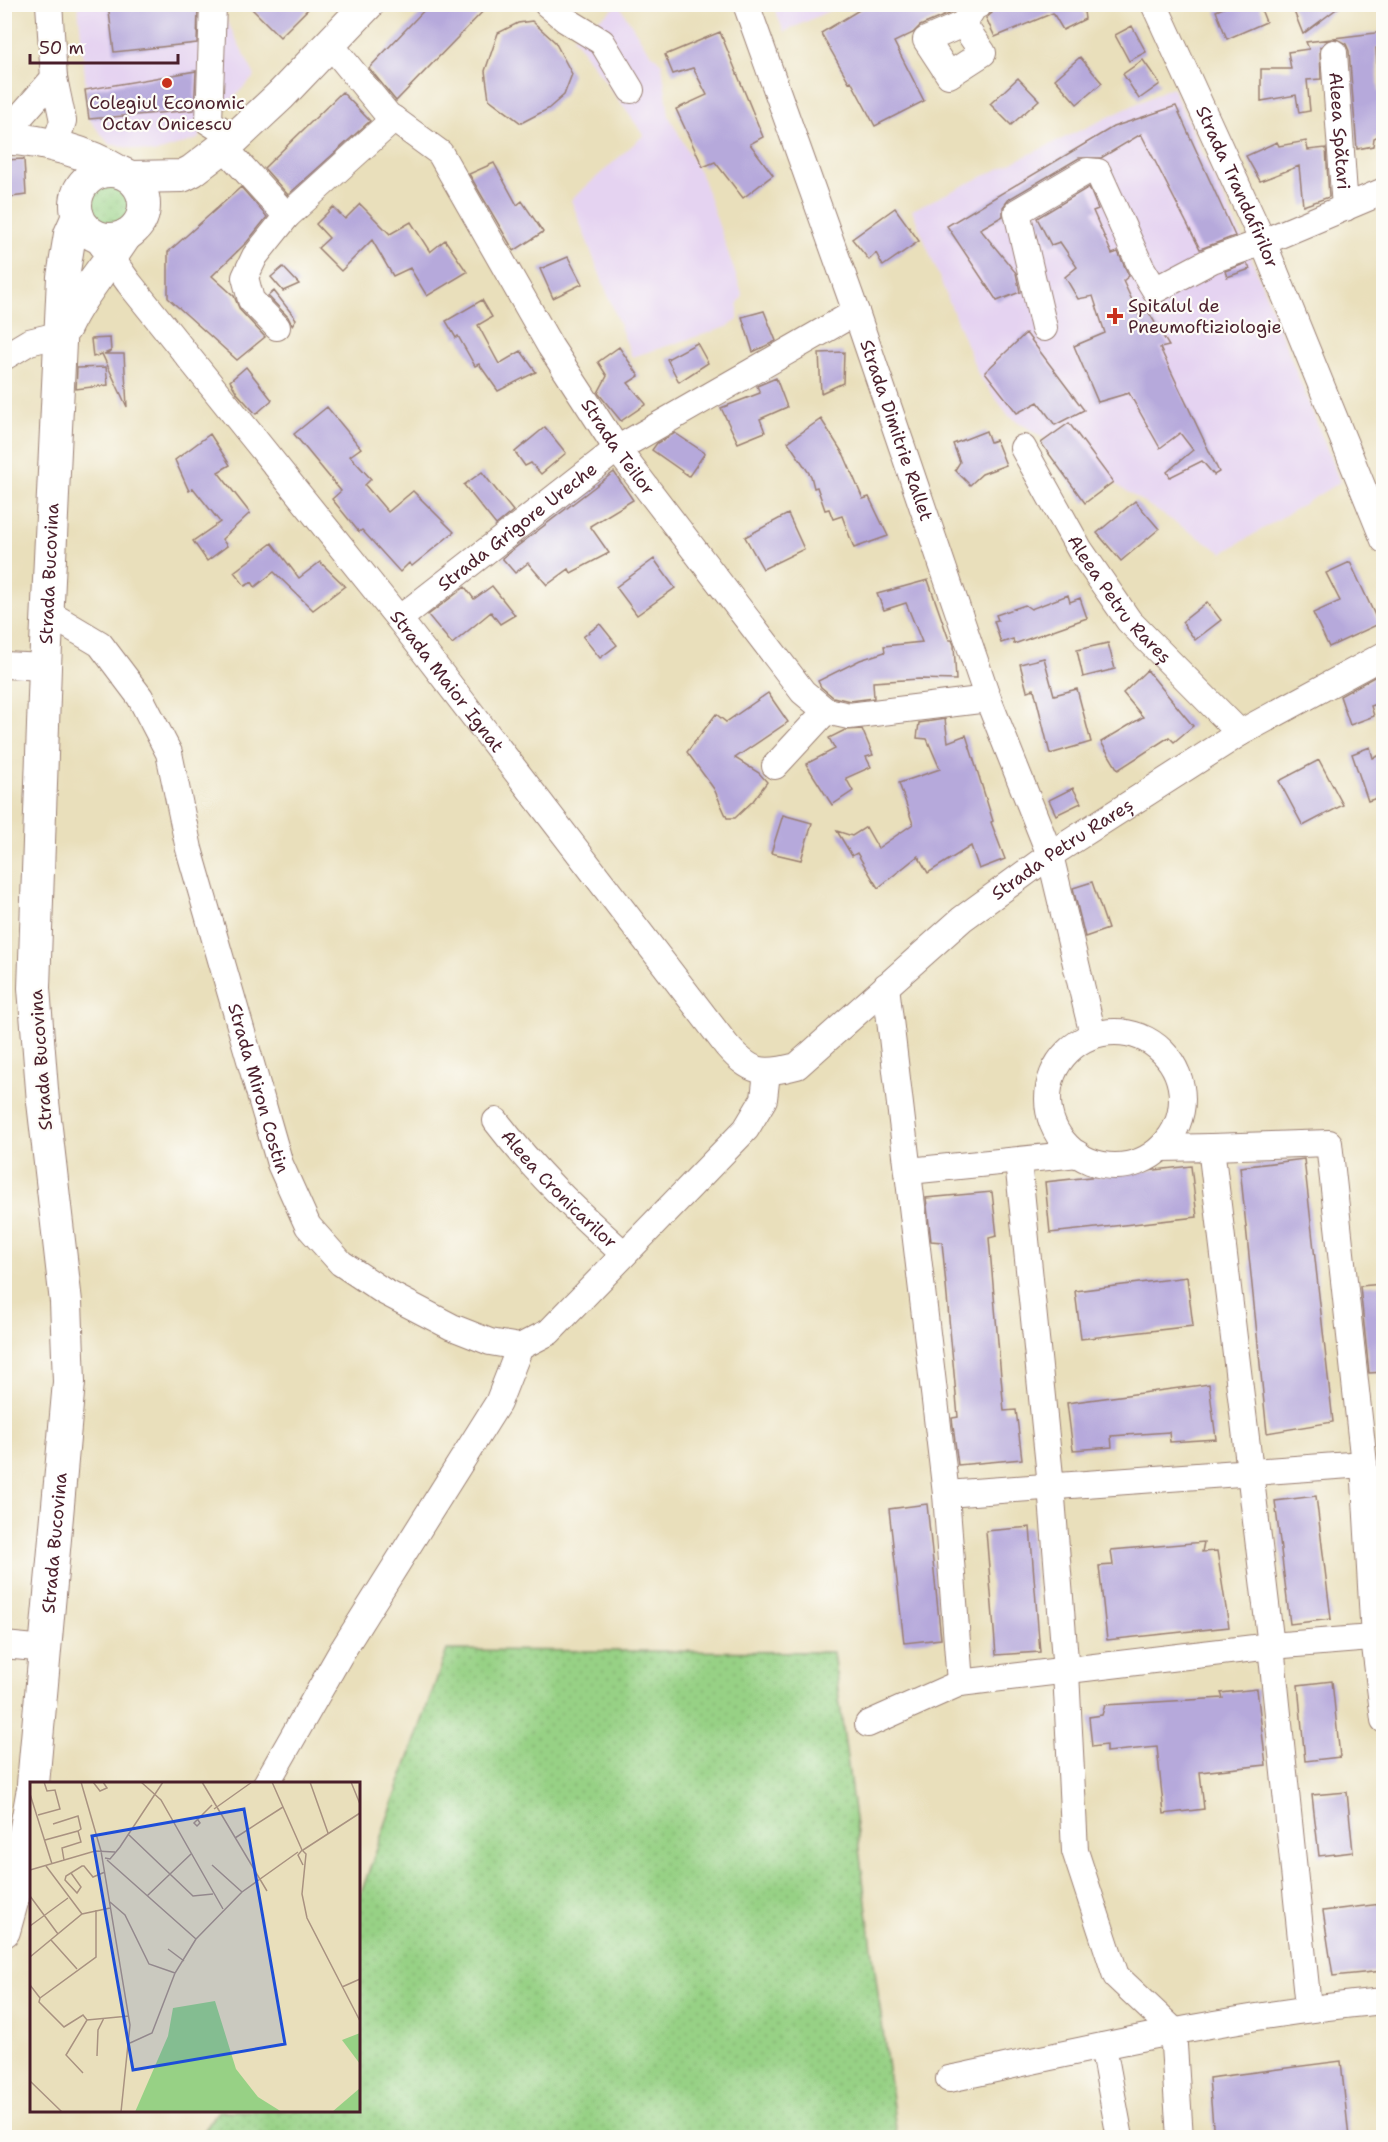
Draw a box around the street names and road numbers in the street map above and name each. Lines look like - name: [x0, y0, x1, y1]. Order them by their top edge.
- street label: Aleea Spătari: [1323, 71, 1356, 190]
- street label: Strada Trandafirilor: [1190, 102, 1284, 271]
- street label: Strada Dimitrie Rallet: [854, 336, 938, 524]
- street label: Strada Teilor: [576, 394, 660, 500]
- street label: Strada Grigore Ureche: [433, 457, 602, 596]
- street label: Strada Bucovina: [34, 502, 65, 645]
- street label: Aleea Petru Rareș: [1062, 531, 1176, 669]
- street label: Strada Maior Ignat: [385, 605, 509, 758]
- street label: Strada Petru Rareș: [987, 793, 1138, 906]
- street label: Strada Bucovina: [24, 989, 58, 1131]
- street label: Strada Miron Costin: [222, 1000, 295, 1177]
- street label: Aleea Cronicarilor: [495, 1125, 622, 1254]
- street label: Strada Bucovina: [36, 1471, 73, 1615]

